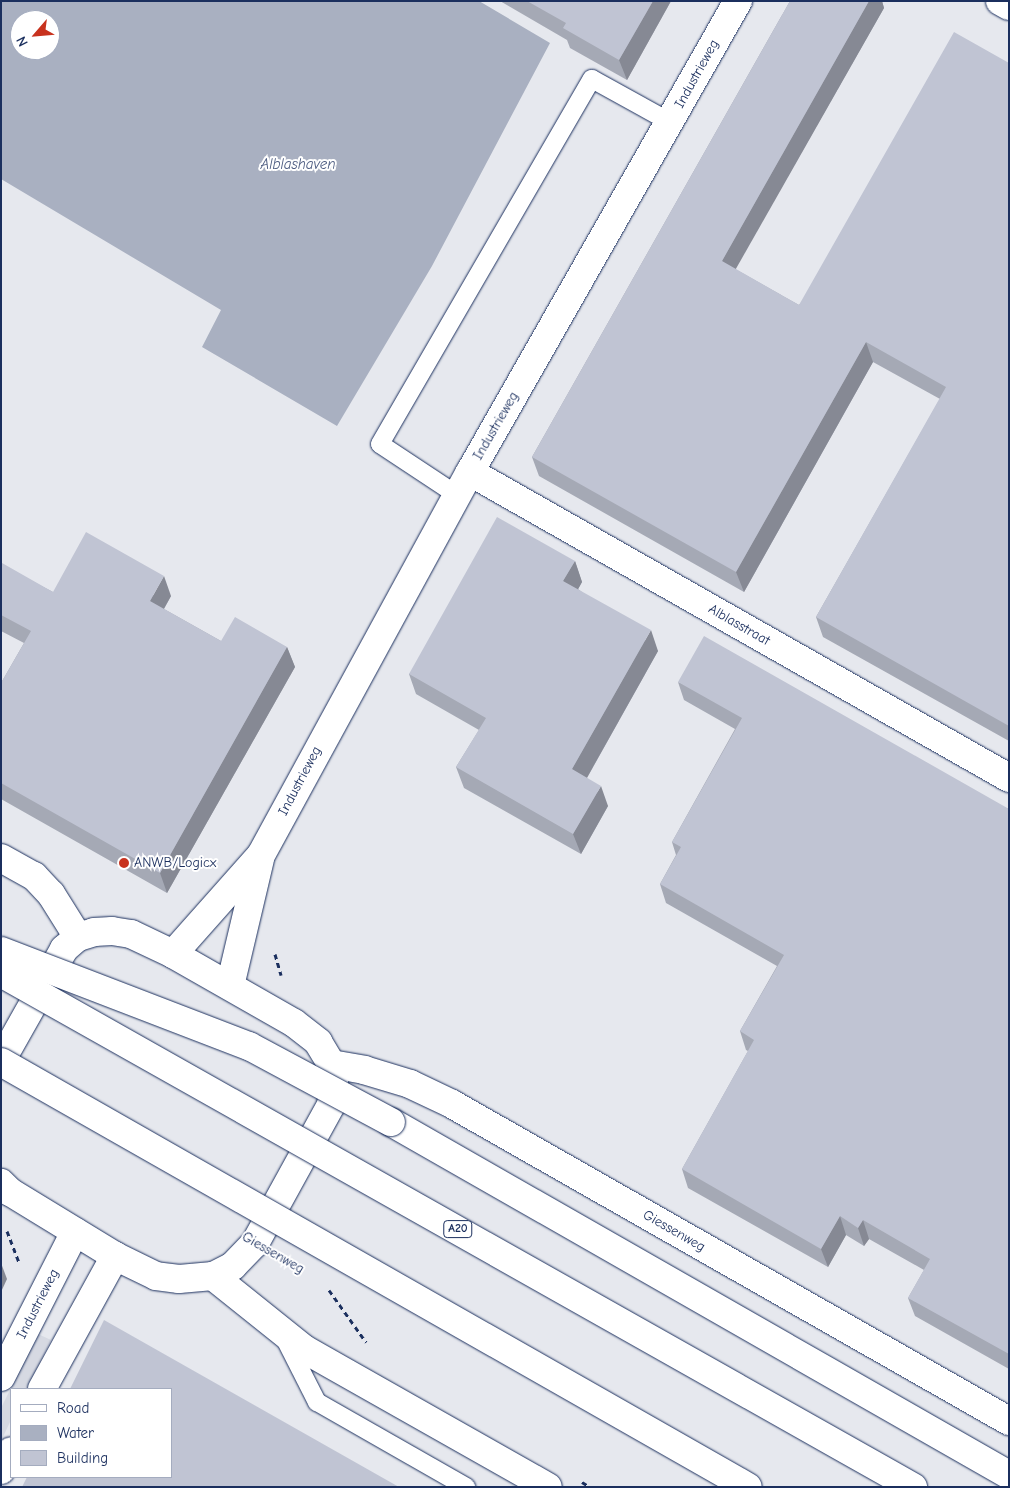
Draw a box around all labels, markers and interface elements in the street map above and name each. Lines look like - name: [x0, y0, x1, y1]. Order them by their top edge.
- north arrow: [10, 10, 60, 60]
- text: N: [12, 34, 32, 50]
- street label: Industrieweg: [671, 37, 723, 111]
- water label: Alblashaven: [260, 156, 336, 174]
- street label: Industrieweg: [470, 389, 522, 463]
- street label: Alblasstraat: [705, 601, 773, 649]
- street label: Industrieweg: [275, 744, 325, 818]
- place label: ANWB/Logicx: [134, 855, 216, 871]
- marker: ANWB/Logicx: [118, 857, 130, 869]
- street label: Giessenweg: [640, 1206, 708, 1256]
- road number: A20: [443, 1220, 473, 1238]
- street label: Giessenweg: [239, 1228, 307, 1278]
- street label: Industrieweg: [13, 1266, 63, 1342]
- legend: [10, 1388, 172, 1478]
- text: Road: [57, 1399, 89, 1417]
- text: Water: [57, 1424, 94, 1442]
- text: Building: [57, 1449, 108, 1467]

